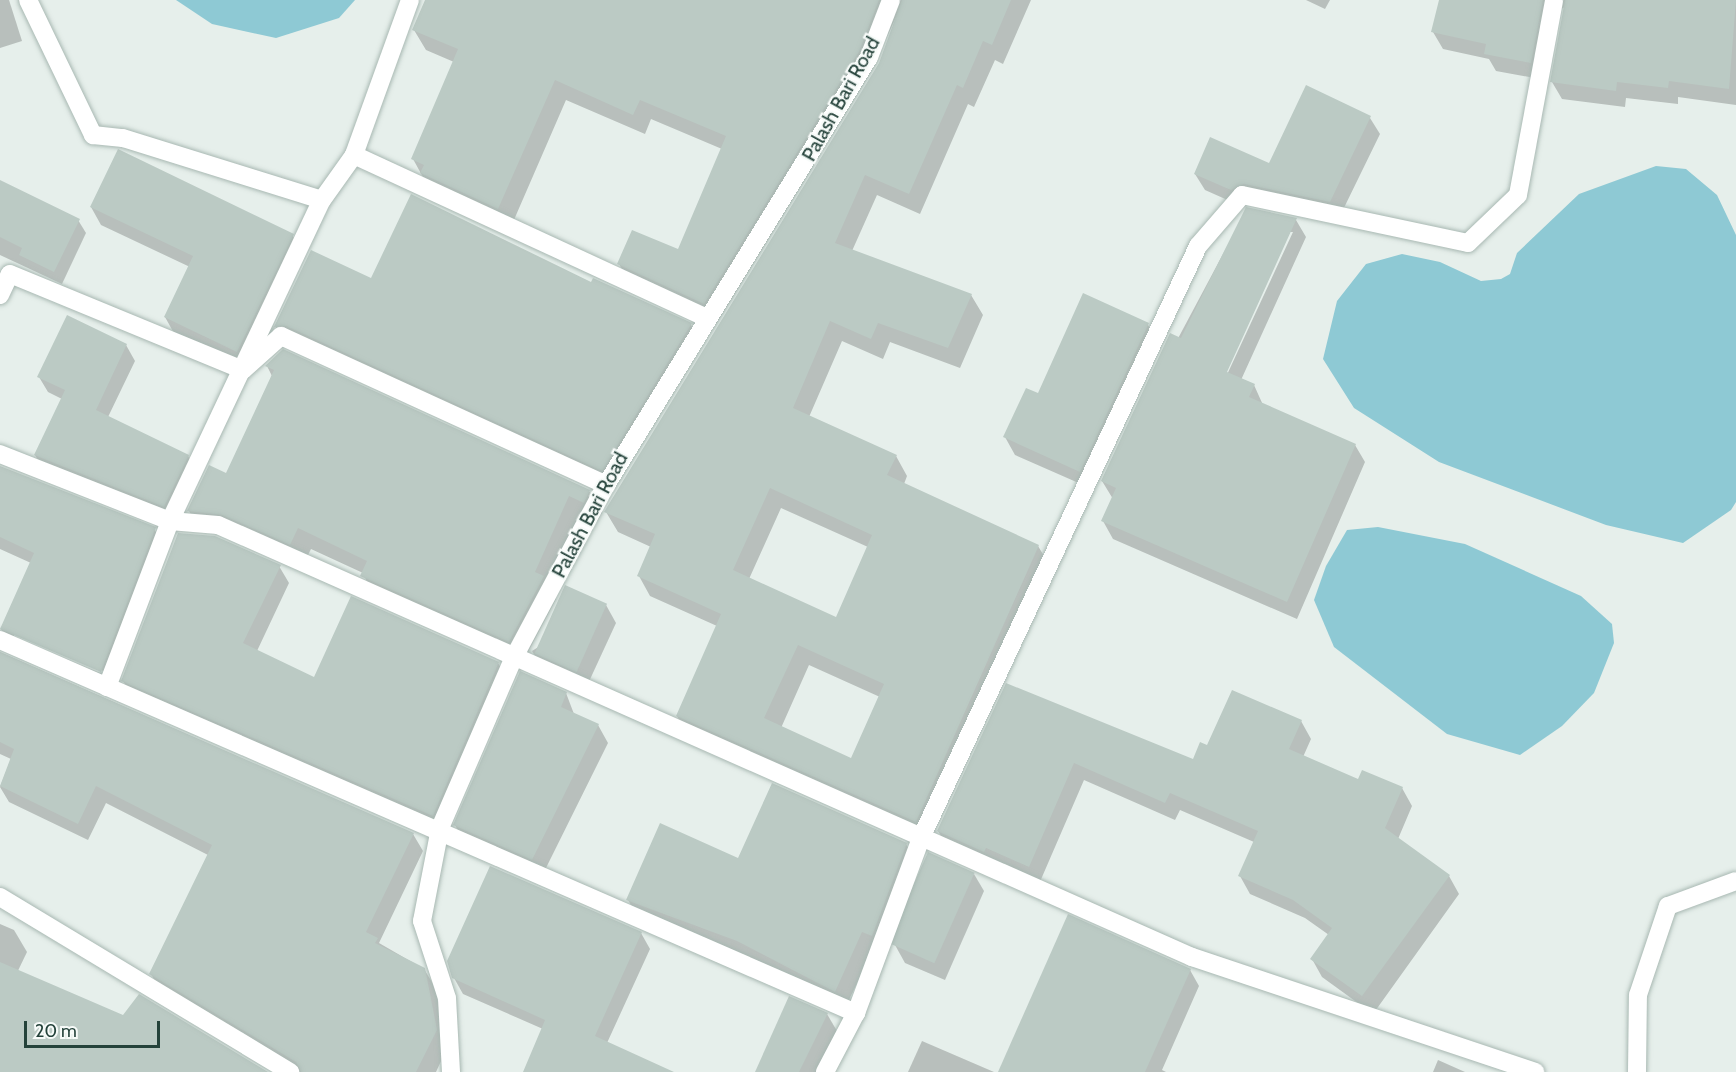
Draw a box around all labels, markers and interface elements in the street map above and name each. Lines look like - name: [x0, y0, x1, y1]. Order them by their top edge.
- street label: Palash Bari Road: [797, 33, 885, 165]
- street label: Palash Bari Road: [547, 448, 633, 582]
- scale bar: [27, 1009, 164, 1047]
- text: 20 m: [35, 1020, 77, 1042]

